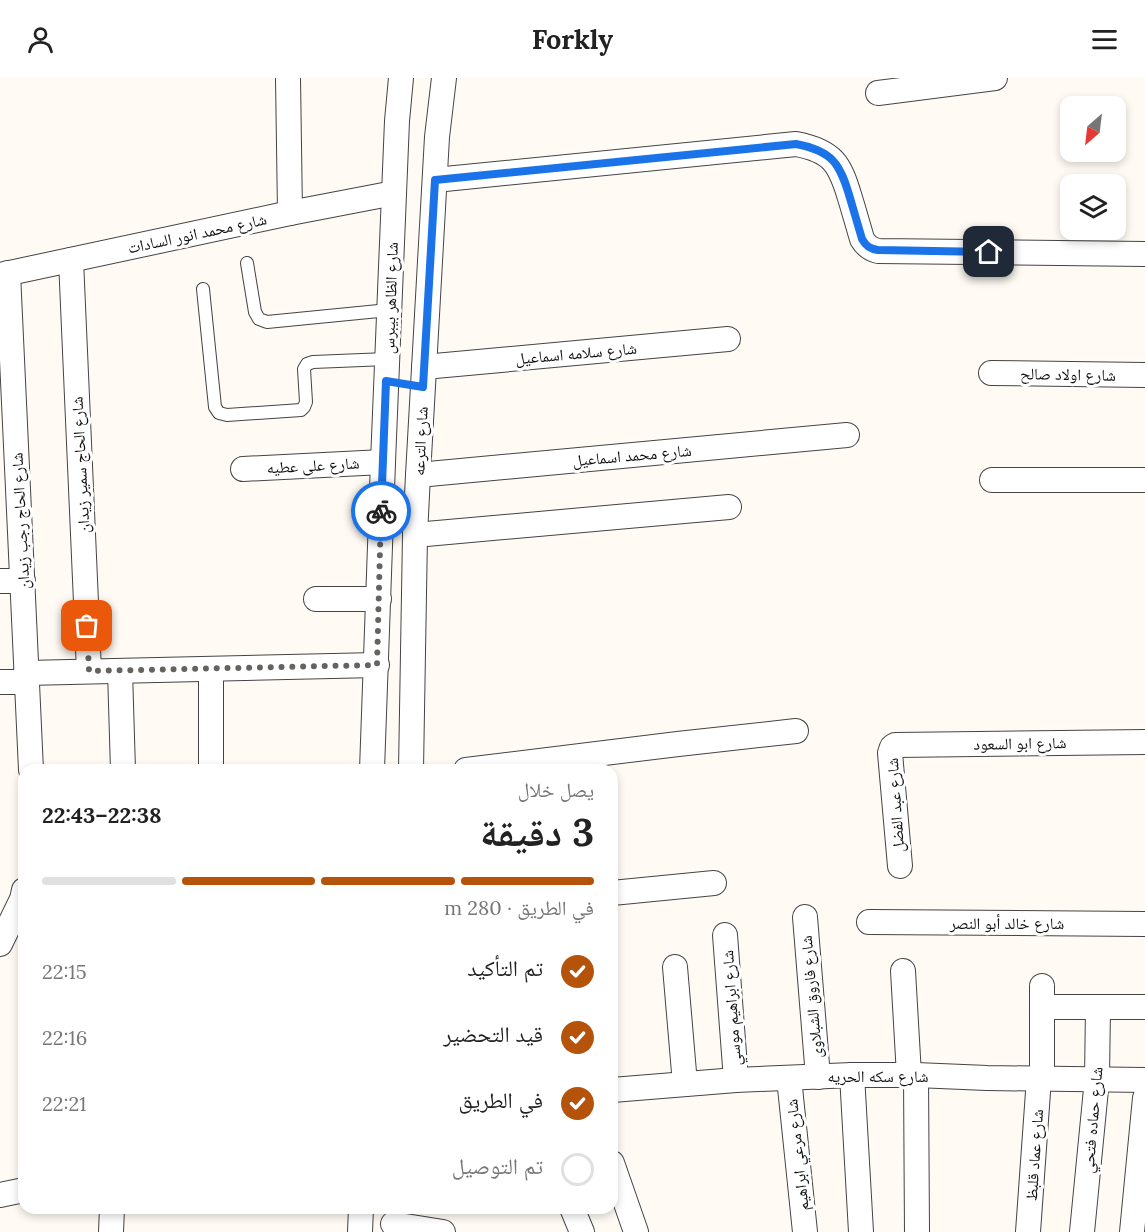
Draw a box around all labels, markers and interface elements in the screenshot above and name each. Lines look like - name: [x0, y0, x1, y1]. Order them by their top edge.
- text: Forkly: [532, 22, 613, 56]
- icon: person: [24, 23, 57, 56]
- icon: menu: [1088, 23, 1121, 56]
- north arrow: [1060, 96, 1126, 162]
- map controls: [1060, 96, 1126, 240]
- button: layers: [1060, 174, 1126, 240]
- street label: شارع محمد انور السادات: [126, 208, 269, 258]
- pin: [963, 226, 1014, 277]
- icon: home: [972, 235, 1005, 268]
- street label: شارع الظاهر بيبرس: [378, 242, 403, 354]
- street label: شارع سلامه اسماعيل: [514, 338, 638, 369]
- street label: شارع اولاد صالح: [1020, 363, 1116, 386]
- street label: شارع الحاج سمير زيدان: [66, 396, 95, 534]
- street label: شارع الترعه: [408, 406, 433, 476]
- street label: شارع محمد اسماعيل: [572, 440, 692, 471]
- street label: شارع الحاج رجب زيدان: [6, 452, 35, 590]
- street label: شارع على عطيه: [266, 453, 360, 478]
- courier: [351, 481, 411, 541]
- icon: bike: [365, 495, 398, 528]
- pin: [61, 600, 112, 651]
- icon: bag: [70, 609, 103, 642]
- street label: شارع ابو السعود: [973, 732, 1067, 755]
- street label: شارع عبد الفضل: [882, 757, 909, 853]
- text: يصل خلال: [518, 777, 594, 802]
- text: 22:38–22:43: [42, 801, 162, 829]
- text: 3 دقيقة: [480, 807, 594, 857]
- text: في الطريق · 280 m: [444, 895, 594, 920]
- street label: شارع خالد أبو النصر: [949, 913, 1064, 934]
- street label: شارع فاروق الشبلاوى: [796, 935, 827, 1059]
- street label: شارع ابراهيم موسي: [717, 949, 748, 1067]
- text: تم التأكيد: [467, 954, 543, 982]
- icon: check: [561, 955, 594, 988]
- text: 22:15: [42, 959, 87, 984]
- text: قيد التحضير: [443, 1020, 543, 1048]
- icon: check: [561, 1021, 594, 1054]
- text: 22:16: [42, 1025, 87, 1050]
- street label: شارع سكه الحريه: [828, 1066, 928, 1087]
- street label: شارع حماده فتحي: [1077, 1066, 1110, 1174]
- text: في الطريق: [459, 1086, 543, 1114]
- icon: check: [561, 1087, 594, 1120]
- text: 22:21: [42, 1091, 87, 1116]
- street label: شارع مرعي ابراهيم: [781, 1098, 816, 1212]
- street label: شارع عماد قلبظ: [1021, 1108, 1048, 1202]
- text: تم التوصيل: [452, 1152, 543, 1180]

